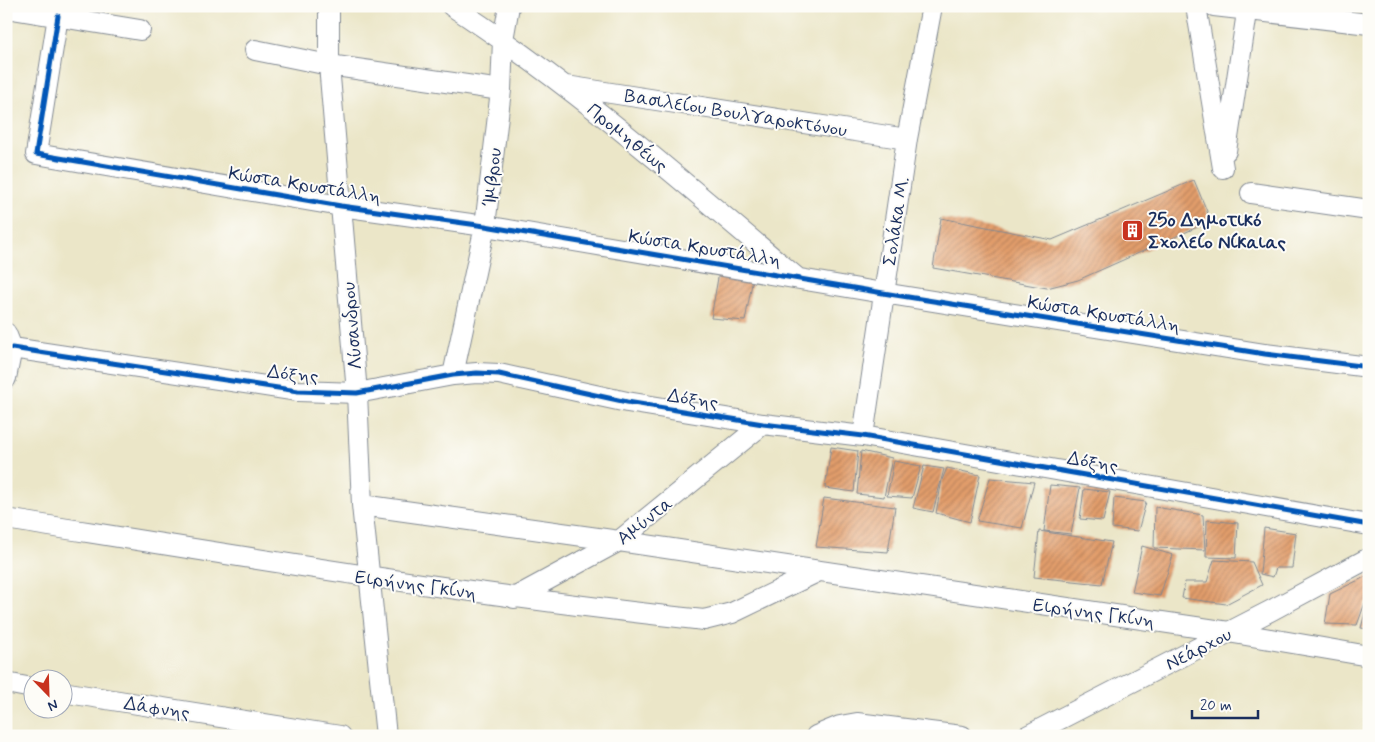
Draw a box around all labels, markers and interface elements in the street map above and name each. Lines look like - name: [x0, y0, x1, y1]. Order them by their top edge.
- street label: Βασιλείου Βουλγαροκτόνου: [623, 84, 849, 143]
- street label: Προμηθέως: [581, 98, 673, 179]
- street label: Ίμβρου: [477, 147, 508, 208]
- street label: Κώστα Κρυστάλλη: [227, 161, 383, 210]
- street label: Σολάκα Μ.: [877, 175, 916, 268]
- place label: 25o Δημοτικό Σχολείο Νίκαιας: [1148, 208, 1287, 255]
- building icon: 25o Δημοτικό Σχολείο Νίκαιας: [1120, 218, 1144, 242]
- street label: Κώστα Κρυστάλλη: [627, 224, 783, 273]
- street label: Λύσανδρου: [336, 281, 369, 371]
- street label: Κώστα Κρυστάλλη: [1026, 290, 1182, 339]
- street label: Δόξης: [266, 359, 320, 390]
- street label: Δόξης: [666, 383, 720, 416]
- street label: Δόξης: [1065, 446, 1120, 479]
- street label: Αμύντα: [612, 491, 678, 551]
- street label: Ειρήνης Γκίνη: [353, 565, 478, 606]
- street label: Ειρήνης Γκίνη: [1031, 593, 1156, 634]
- street label: Νεάρχου: [1161, 622, 1236, 677]
- north arrow: [22, 670, 72, 720]
- scale bar: [1192, 687, 1259, 719]
- street label: Δάφνης: [122, 691, 191, 726]
- text: N: [45, 695, 60, 715]
- text: 20 m: [1200, 696, 1232, 716]

